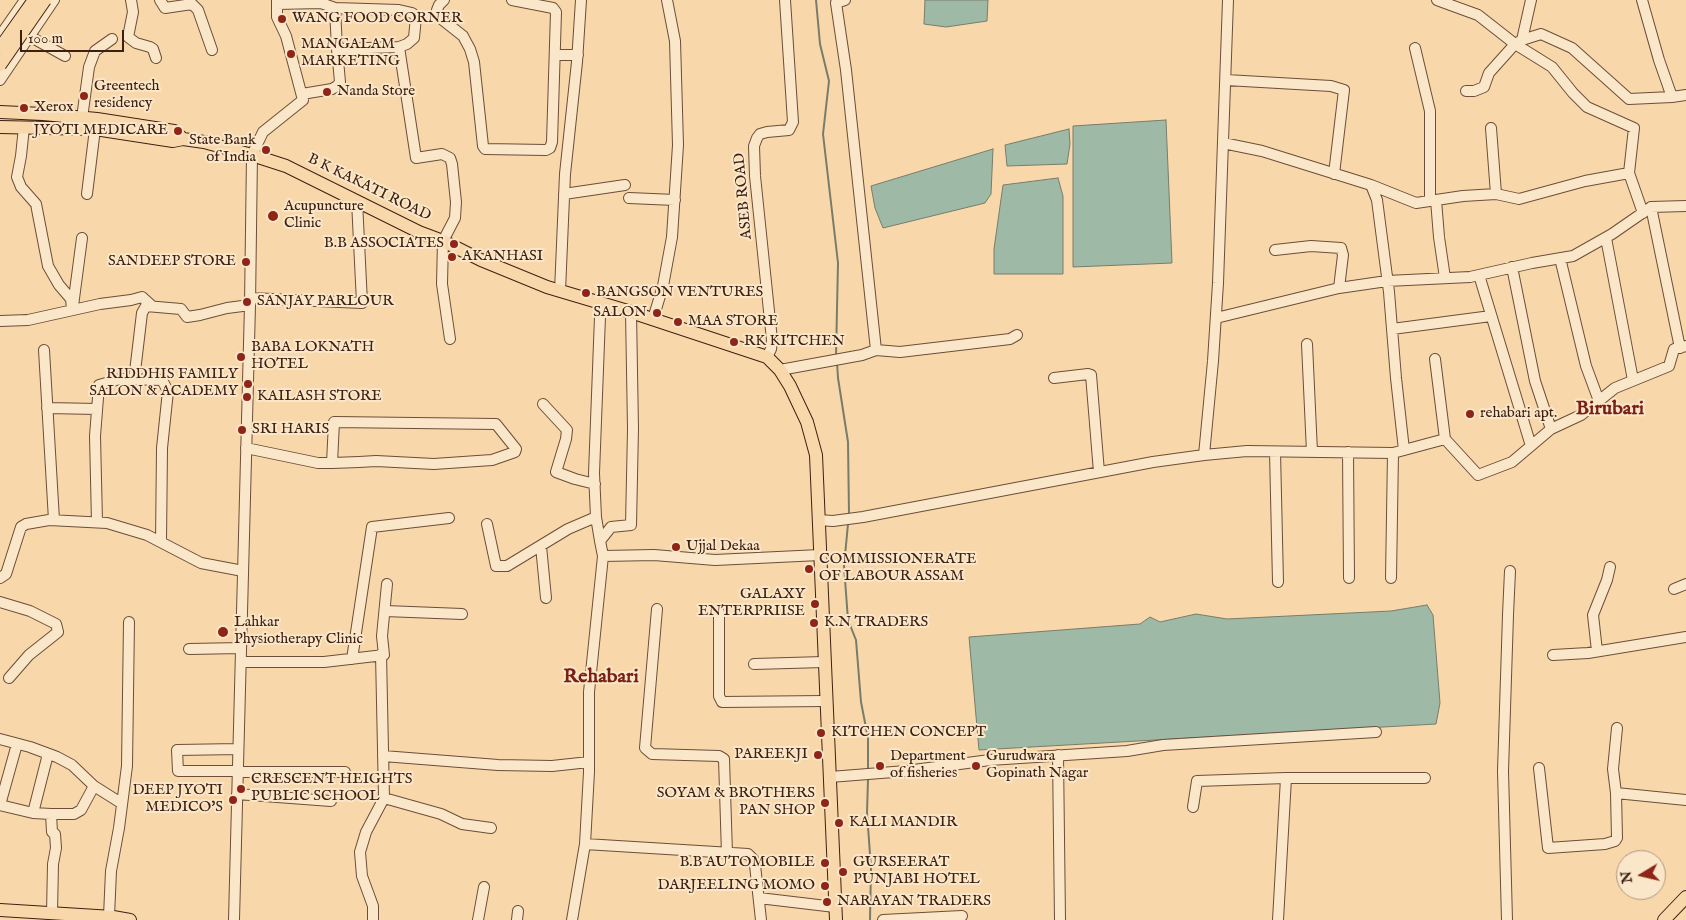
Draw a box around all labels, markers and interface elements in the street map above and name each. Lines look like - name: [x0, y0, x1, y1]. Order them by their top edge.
- place label: WANG FOOD CORNER: [292, 10, 462, 28]
- marker: WANG FOOD CORNER: [276, 13, 288, 25]
- scale bar: [22, 20, 126, 52]
- text: 100 m: [28, 29, 63, 48]
- place label: MANGALAM MARKETING: [301, 36, 400, 71]
- marker: MANGALAM MARKETING: [285, 48, 297, 60]
- place label: Greentech residency: [94, 78, 160, 113]
- place label: Nanda Store: [337, 83, 415, 101]
- marker: Nanda Store: [321, 86, 333, 98]
- marker: Greentech residency: [78, 90, 90, 102]
- place label: Xerox: [34, 99, 74, 117]
- marker: Xerox: [18, 102, 30, 114]
- place label: JYOTI MEDICARE: [33, 122, 168, 140]
- marker: JYOTI MEDICARE: [172, 125, 184, 137]
- place label: State Bank of India: [189, 132, 256, 167]
- marker: State Bank of India: [260, 144, 272, 156]
- street label: B K KAKATI ROAD: [304, 150, 434, 226]
- street label: ASEB ROAD: [731, 152, 757, 240]
- place label: Acupuncture Clinic: [284, 198, 364, 233]
- marker: Acupuncture Clinic: [266, 209, 280, 223]
- place label: B.B ASSOCIATES: [324, 235, 444, 253]
- marker: B.B ASSOCIATES: [448, 238, 460, 250]
- place label: AKANHASI: [462, 248, 543, 266]
- marker: AKANHASI: [446, 251, 458, 263]
- place label: SANDEEP STORE: [108, 253, 236, 271]
- marker: SANDEEP STORE: [240, 256, 252, 268]
- place label: BANGSON VENTURES: [596, 284, 763, 302]
- marker: BANGSON VENTURES: [580, 287, 592, 299]
- place label: SANJAY PARLOUR: [257, 293, 394, 311]
- marker: SANJAY PARLOUR: [241, 296, 253, 308]
- place label: SALON: [593, 304, 647, 322]
- marker: SALON: [651, 307, 663, 319]
- place label: MAA STORE: [688, 313, 778, 331]
- marker: MAA STORE: [672, 316, 684, 328]
- place label: RK KITCHEN: [744, 333, 845, 351]
- marker: RK KITCHEN: [728, 336, 740, 348]
- place label: BABA LOKNATH HOTEL: [251, 339, 374, 374]
- marker: BABA LOKNATH HOTEL: [235, 351, 247, 363]
- place label: RIDDHIS FAMILY SALON & ACADEMY: [89, 366, 238, 401]
- marker: RIDDHIS FAMILY SALON & ACADEMY: [242, 378, 254, 390]
- place label: KAILASH STORE: [257, 388, 382, 406]
- marker: KAILASH STORE: [241, 391, 253, 403]
- district label: Birubari: [1576, 398, 1644, 422]
- place label: rehabari apt.: [1480, 405, 1557, 423]
- marker: rehabari apt.: [1464, 408, 1476, 420]
- place label: SRI HARIS: [252, 421, 329, 439]
- marker: SRI HARIS: [236, 424, 248, 436]
- place label: Ujjal Dekaa: [686, 538, 760, 556]
- marker: Ujjal Dekaa: [670, 541, 682, 553]
- place label: COMMISSIONERATE OF LABOUR ASSAM: [819, 551, 976, 586]
- marker: COMMISSIONERATE OF LABOUR ASSAM: [803, 563, 815, 575]
- place label: GALAXY ENTERPRIISE: [698, 586, 805, 621]
- marker: GALAXY ENTERPRIISE: [809, 598, 821, 610]
- place label: Lahkar Physiotherapy Clinic: [234, 614, 363, 649]
- place label: K.N TRADERS: [824, 614, 928, 632]
- marker: K.N TRADERS: [808, 617, 820, 629]
- marker: Lahkar Physiotherapy Clinic: [216, 625, 230, 639]
- district label: Rehabari: [563, 666, 639, 690]
- place label: KITCHEN CONCEPT: [831, 724, 986, 742]
- marker: KITCHEN CONCEPT: [815, 727, 827, 739]
- place label: PAREEKJI: [734, 746, 808, 764]
- place label: Department of fisheries: [890, 748, 966, 783]
- place label: Gurudwara Gopinath Nagar: [986, 748, 1088, 783]
- marker: PAREEKJI: [812, 749, 824, 761]
- marker: Department of fisheries: [874, 760, 886, 772]
- marker: Gurudwara Gopinath Nagar: [970, 760, 982, 772]
- place label: CRESCENT HEIGHTS PUBLIC SCHOOL: [251, 771, 412, 806]
- place label: DEEP JYOTI MEDICO'S: [132, 782, 223, 817]
- marker: CRESCENT HEIGHTS PUBLIC SCHOOL: [235, 783, 247, 795]
- place label: SOYAM & BROTHERS PAN SHOP: [657, 785, 815, 820]
- marker: DEEP JYOTI MEDICO'S: [227, 794, 239, 806]
- marker: SOYAM & BROTHERS PAN SHOP: [819, 797, 831, 809]
- place label: KALI MANDIR: [849, 814, 957, 832]
- marker: KALI MANDIR: [833, 817, 845, 829]
- north arrow: [1616, 850, 1666, 900]
- place label: B.B AUTOMOBILE: [679, 854, 815, 872]
- place label: GURSEERAT PUNJABI HOTEL: [853, 854, 980, 889]
- marker: B.B AUTOMOBILE: [819, 857, 831, 869]
- marker: GURSEERAT PUNJABI HOTEL: [837, 866, 849, 878]
- text: N: [1617, 870, 1637, 885]
- place label: DARJEELING MOMO: [657, 877, 815, 895]
- marker: DARJEELING MOMO: [819, 880, 831, 892]
- place label: NARAYAN TRADERS: [837, 893, 991, 911]
- marker: NARAYAN TRADERS: [821, 896, 833, 908]

